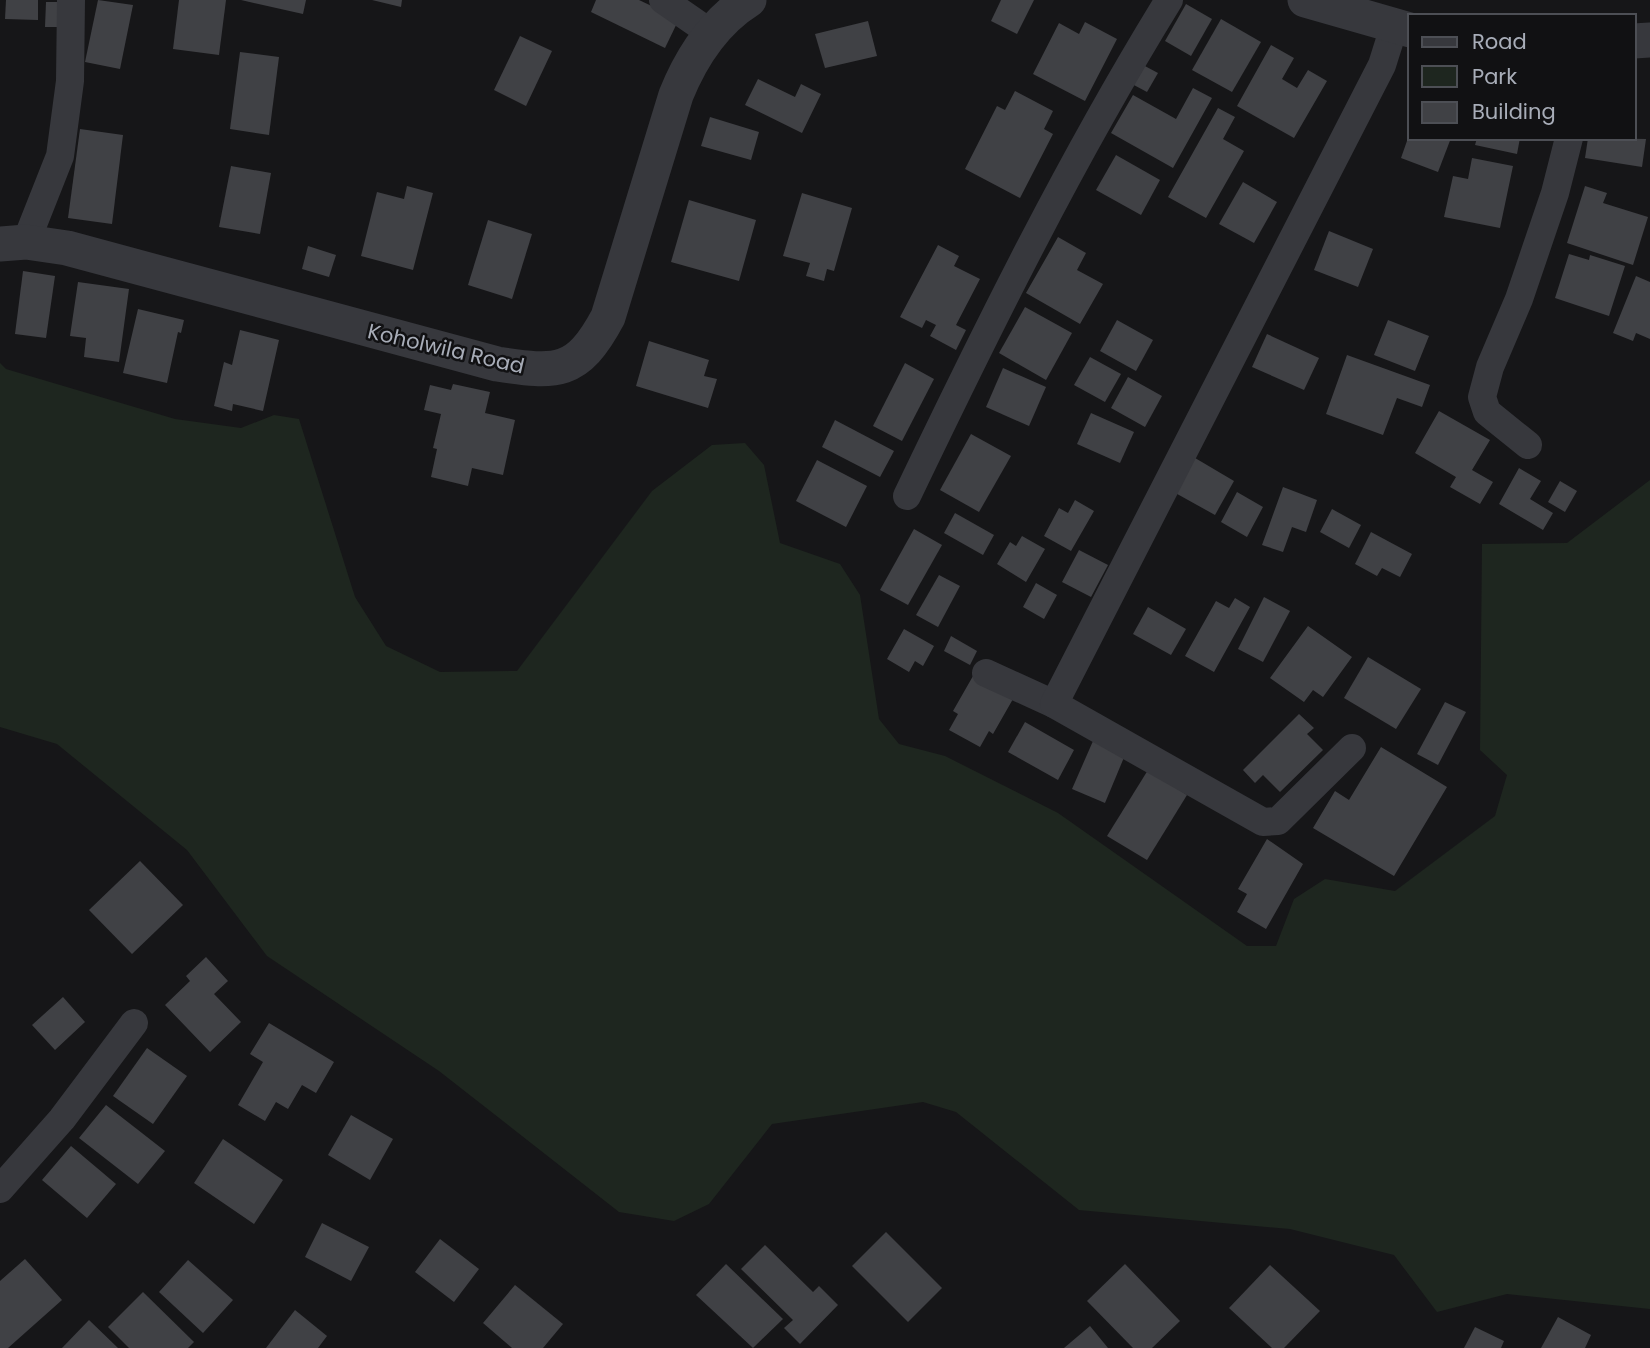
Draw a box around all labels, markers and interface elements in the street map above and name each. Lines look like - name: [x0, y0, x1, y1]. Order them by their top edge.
- legend: [1408, 14, 1636, 140]
- text: Road: [1472, 27, 1527, 56]
- text: Park: [1472, 62, 1517, 91]
- text: Building: [1472, 97, 1556, 126]
- street label: Koholwila Road: [365, 316, 527, 381]

